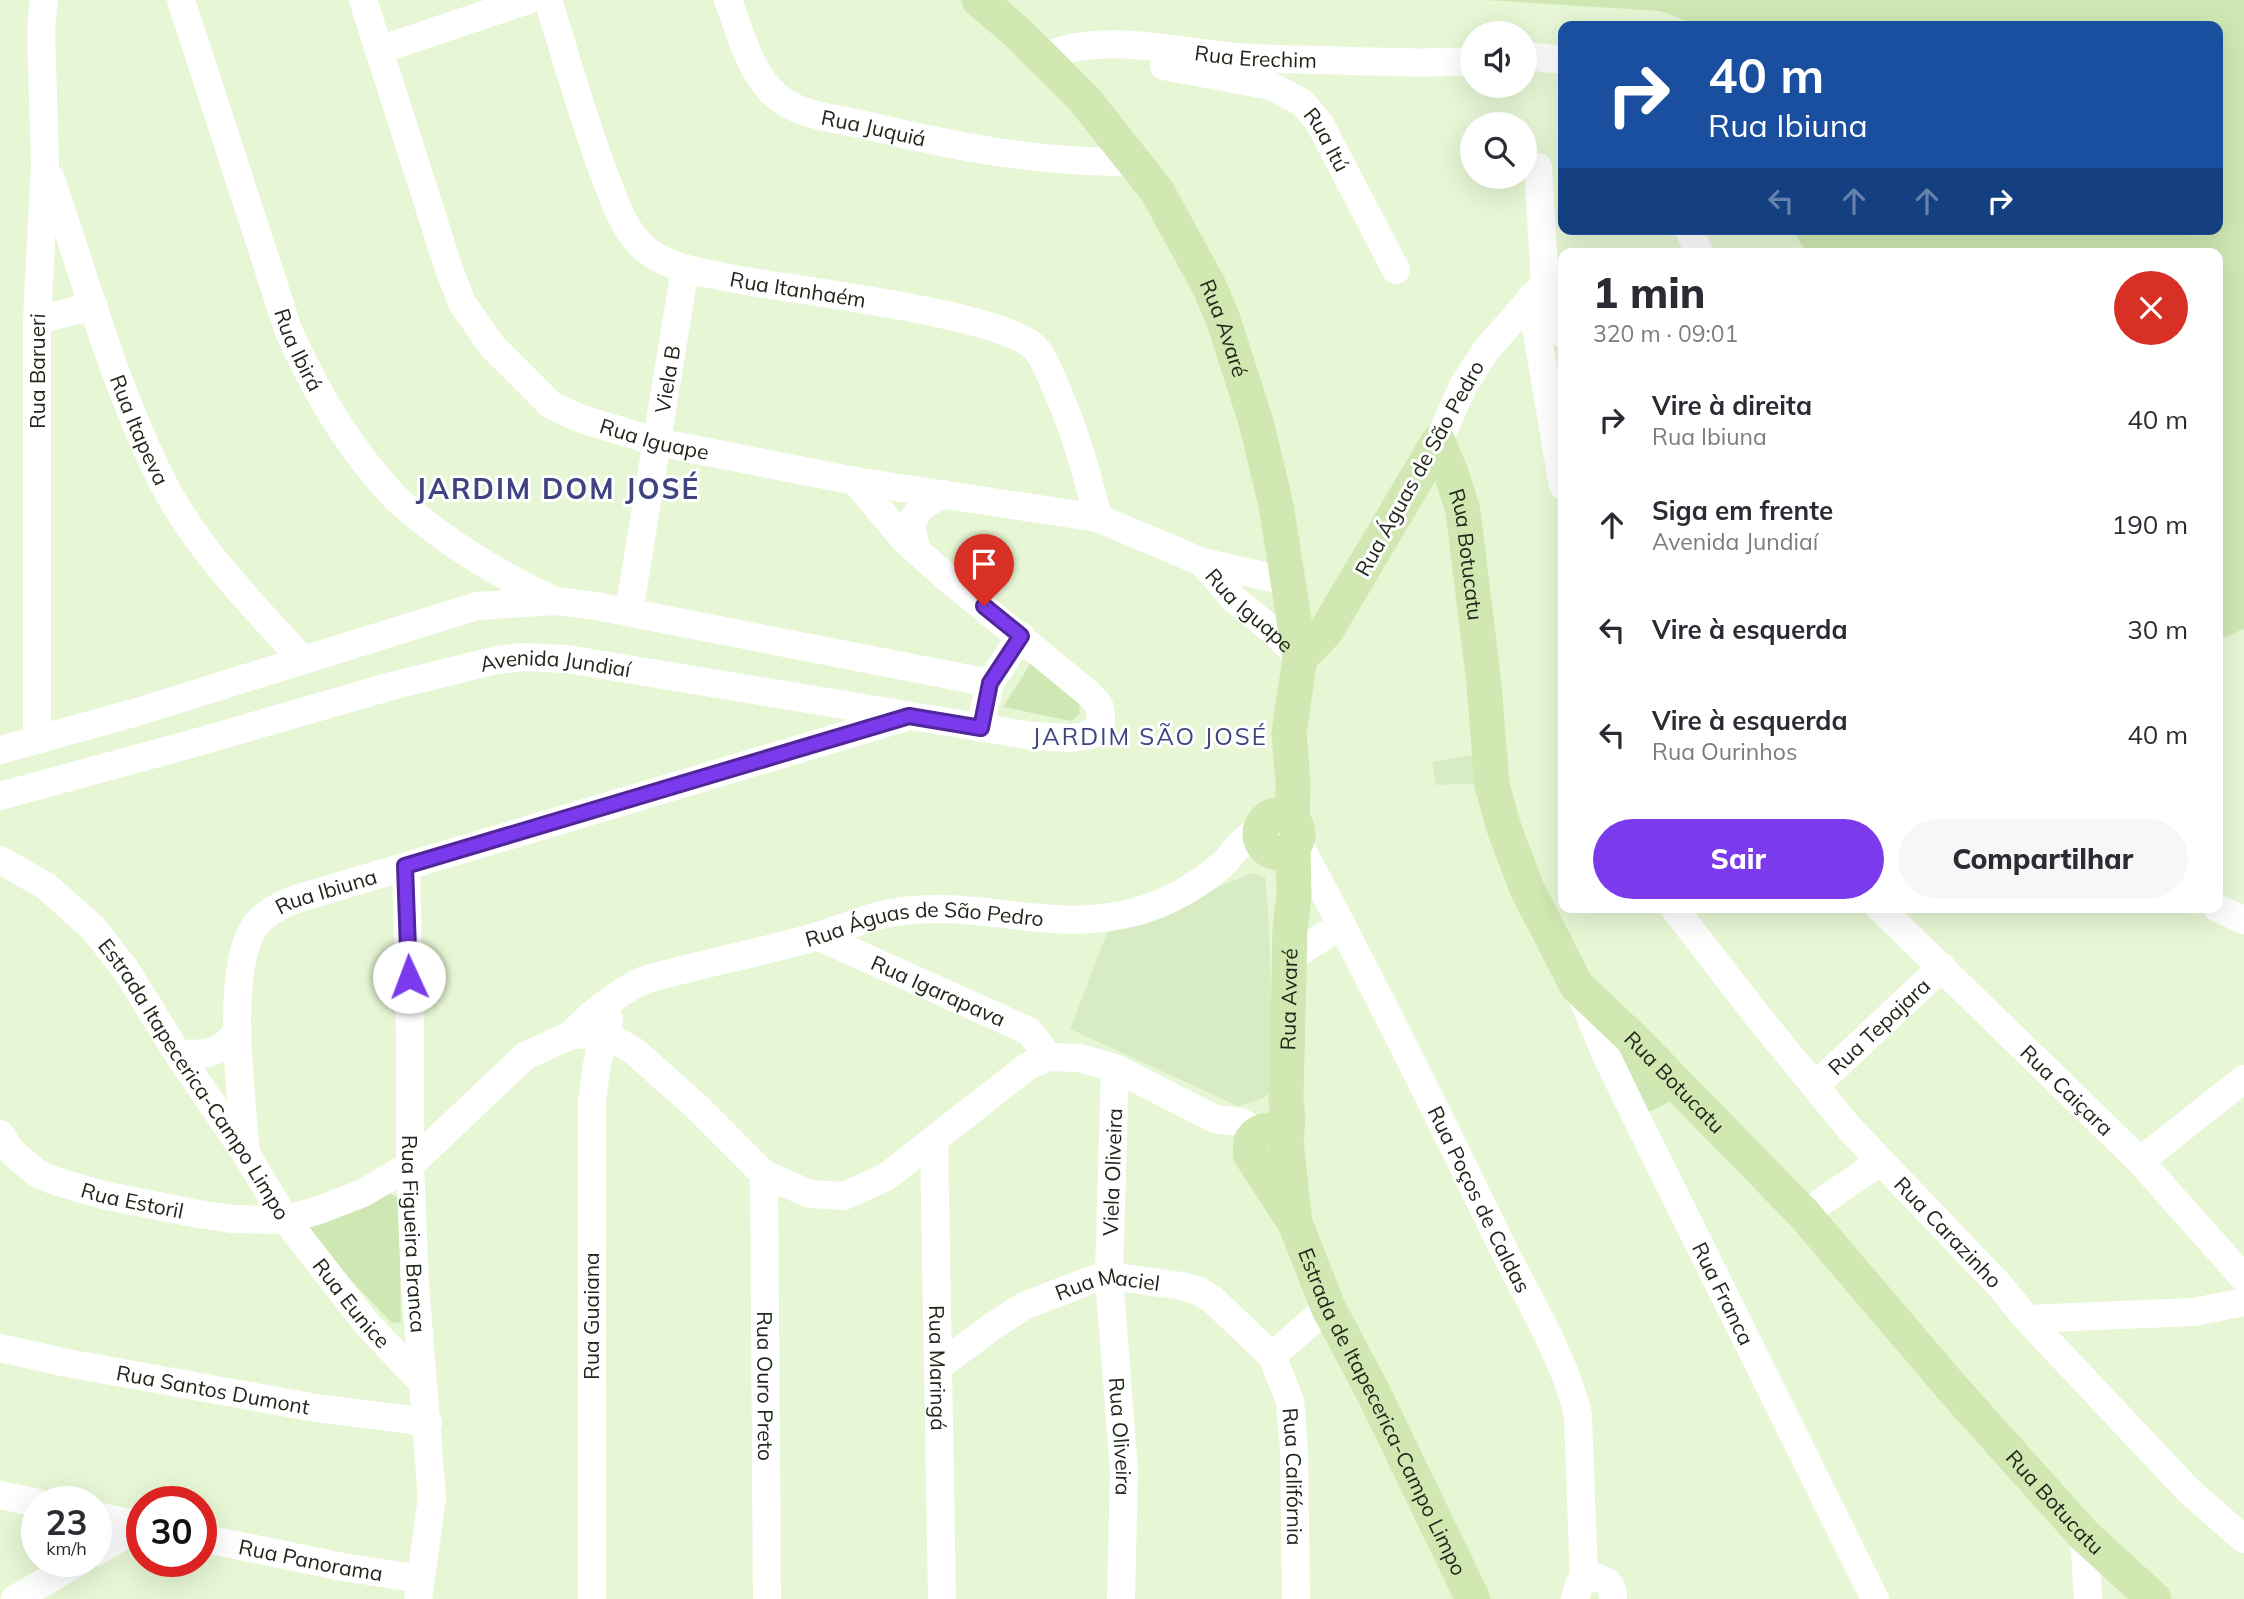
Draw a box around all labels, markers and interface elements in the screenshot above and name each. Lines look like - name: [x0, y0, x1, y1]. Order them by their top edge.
- map controls: [1460, 21, 1537, 189]
- button: sound: [1460, 21, 1537, 98]
- street label: Rua Erechim: [1193, 39, 1317, 73]
- text: 40 m: [1708, 44, 1824, 105]
- icon: right: [1593, 49, 1684, 140]
- street label: Rua Itú: [1299, 102, 1355, 176]
- street label: Rua Juquiá: [819, 104, 928, 152]
- text: Rua Ibiuna: [1708, 105, 1868, 145]
- button: search: [1460, 112, 1537, 189]
- icon: left: [1762, 182, 1800, 220]
- icon: ahead: [1835, 182, 1873, 220]
- icon: ahead: [1908, 182, 1946, 220]
- icon: right: [1981, 182, 2019, 220]
- street label: Rua Itanhaém: [728, 265, 868, 313]
- text: 1 min: [1593, 266, 1706, 319]
- button: close: [2114, 271, 2188, 345]
- street label: Rua Avaré: [1195, 275, 1254, 380]
- street label: Rua Ibirá: [269, 305, 329, 395]
- street label: Rua Barueri: [24, 313, 50, 429]
- text: 320 m · 09:01: [1593, 319, 1738, 348]
- street label: Viela B: [649, 343, 685, 415]
- street label: Rua Águas de São Pedro: [1349, 356, 1489, 580]
- street label: Rua Itapeva: [105, 371, 175, 489]
- text: Vire à direita: [1652, 389, 1812, 422]
- icon: right: [1593, 401, 1631, 439]
- text: 40 m: [2127, 403, 2188, 436]
- street label: Rua Iguape: [597, 412, 711, 465]
- text: Rua Ibiuna: [1652, 422, 1767, 451]
- district label: JARDIM DOM JOSÉ: [416, 471, 700, 506]
- street label: Rua Botucatu: [1444, 485, 1489, 622]
- text: Siga em frente: [1652, 494, 1833, 527]
- icon: ahead: [1593, 506, 1631, 544]
- text: 190 m: [2112, 508, 2188, 541]
- text: Avenida Jundiaí: [1652, 527, 1818, 556]
- pin: [954, 534, 1014, 606]
- icon: arrive: [965, 545, 1003, 583]
- street label: Rua Iguape: [1200, 563, 1299, 657]
- icon: left: [1593, 611, 1631, 649]
- text: Vire à esquerda: [1652, 613, 1848, 646]
- text: 30 m: [2127, 613, 2188, 646]
- street label: Avenida Jundiaí: [477, 644, 634, 683]
- text: Vire à esquerda: [1652, 704, 1848, 737]
- icon: left: [1593, 716, 1631, 754]
- text: 40 m: [2127, 718, 2188, 751]
- district label: JARDIM SÃO JOSÉ: [1032, 721, 1268, 751]
- text: Rua Ourinhos: [1652, 737, 1797, 766]
- button: Sair: [1593, 819, 1884, 899]
- button: Compartilhar: [1898, 819, 2188, 899]
- street label: Rua Ibiuna: [271, 863, 380, 920]
- street label: Rua Águas de São Pedro: [802, 896, 1045, 952]
- street label: Estrada Itapecerica-Campo Limpo: [93, 933, 296, 1224]
- position arrow: [372, 940, 446, 1014]
- street label: Rua Avaré: [1274, 948, 1303, 1051]
- street label: Rua Igarapava: [867, 949, 1010, 1032]
- street label: Rua Tepajara: [1822, 972, 1935, 1080]
- street label: Rua Botucatu: [1619, 1025, 1731, 1138]
- street label: Rua Caiçara: [2015, 1039, 2119, 1141]
- street label: Rua Poços de Caldas: [1422, 1102, 1537, 1297]
- street label: Viela Oliveira: [1097, 1108, 1127, 1236]
- street label: Rua Figueira Branca: [397, 1135, 432, 1334]
- street label: Rua Carazinho: [1889, 1171, 2008, 1293]
- street label: Rua Estoril: [78, 1176, 186, 1224]
- street label: Rua Franca: [1687, 1238, 1760, 1349]
- street label: Estrada de Itapecerica-Campo Limpo: [1293, 1244, 1473, 1580]
- street label: Rua Guaiana: [578, 1252, 604, 1380]
- street label: Rua Eunice: [308, 1253, 396, 1353]
- street label: Rua Maciel: [1051, 1262, 1162, 1306]
- street label: Rua Maringá: [924, 1305, 952, 1431]
- street label: Rua Ouro Preto: [752, 1311, 779, 1461]
- street label: Rua Santos Dumont: [114, 1359, 312, 1420]
- street label: Rua Oliveira: [1104, 1376, 1137, 1496]
- street label: Rua Califórnia: [1278, 1407, 1308, 1546]
- street label: Rua Botucatu: [2001, 1444, 2109, 1560]
- speed limit sign: 30: [126, 1486, 217, 1577]
- text: 23: [45, 1500, 88, 1544]
- street label: Rua Panorama: [237, 1533, 385, 1586]
- text: km/h: [46, 1537, 87, 1560]

